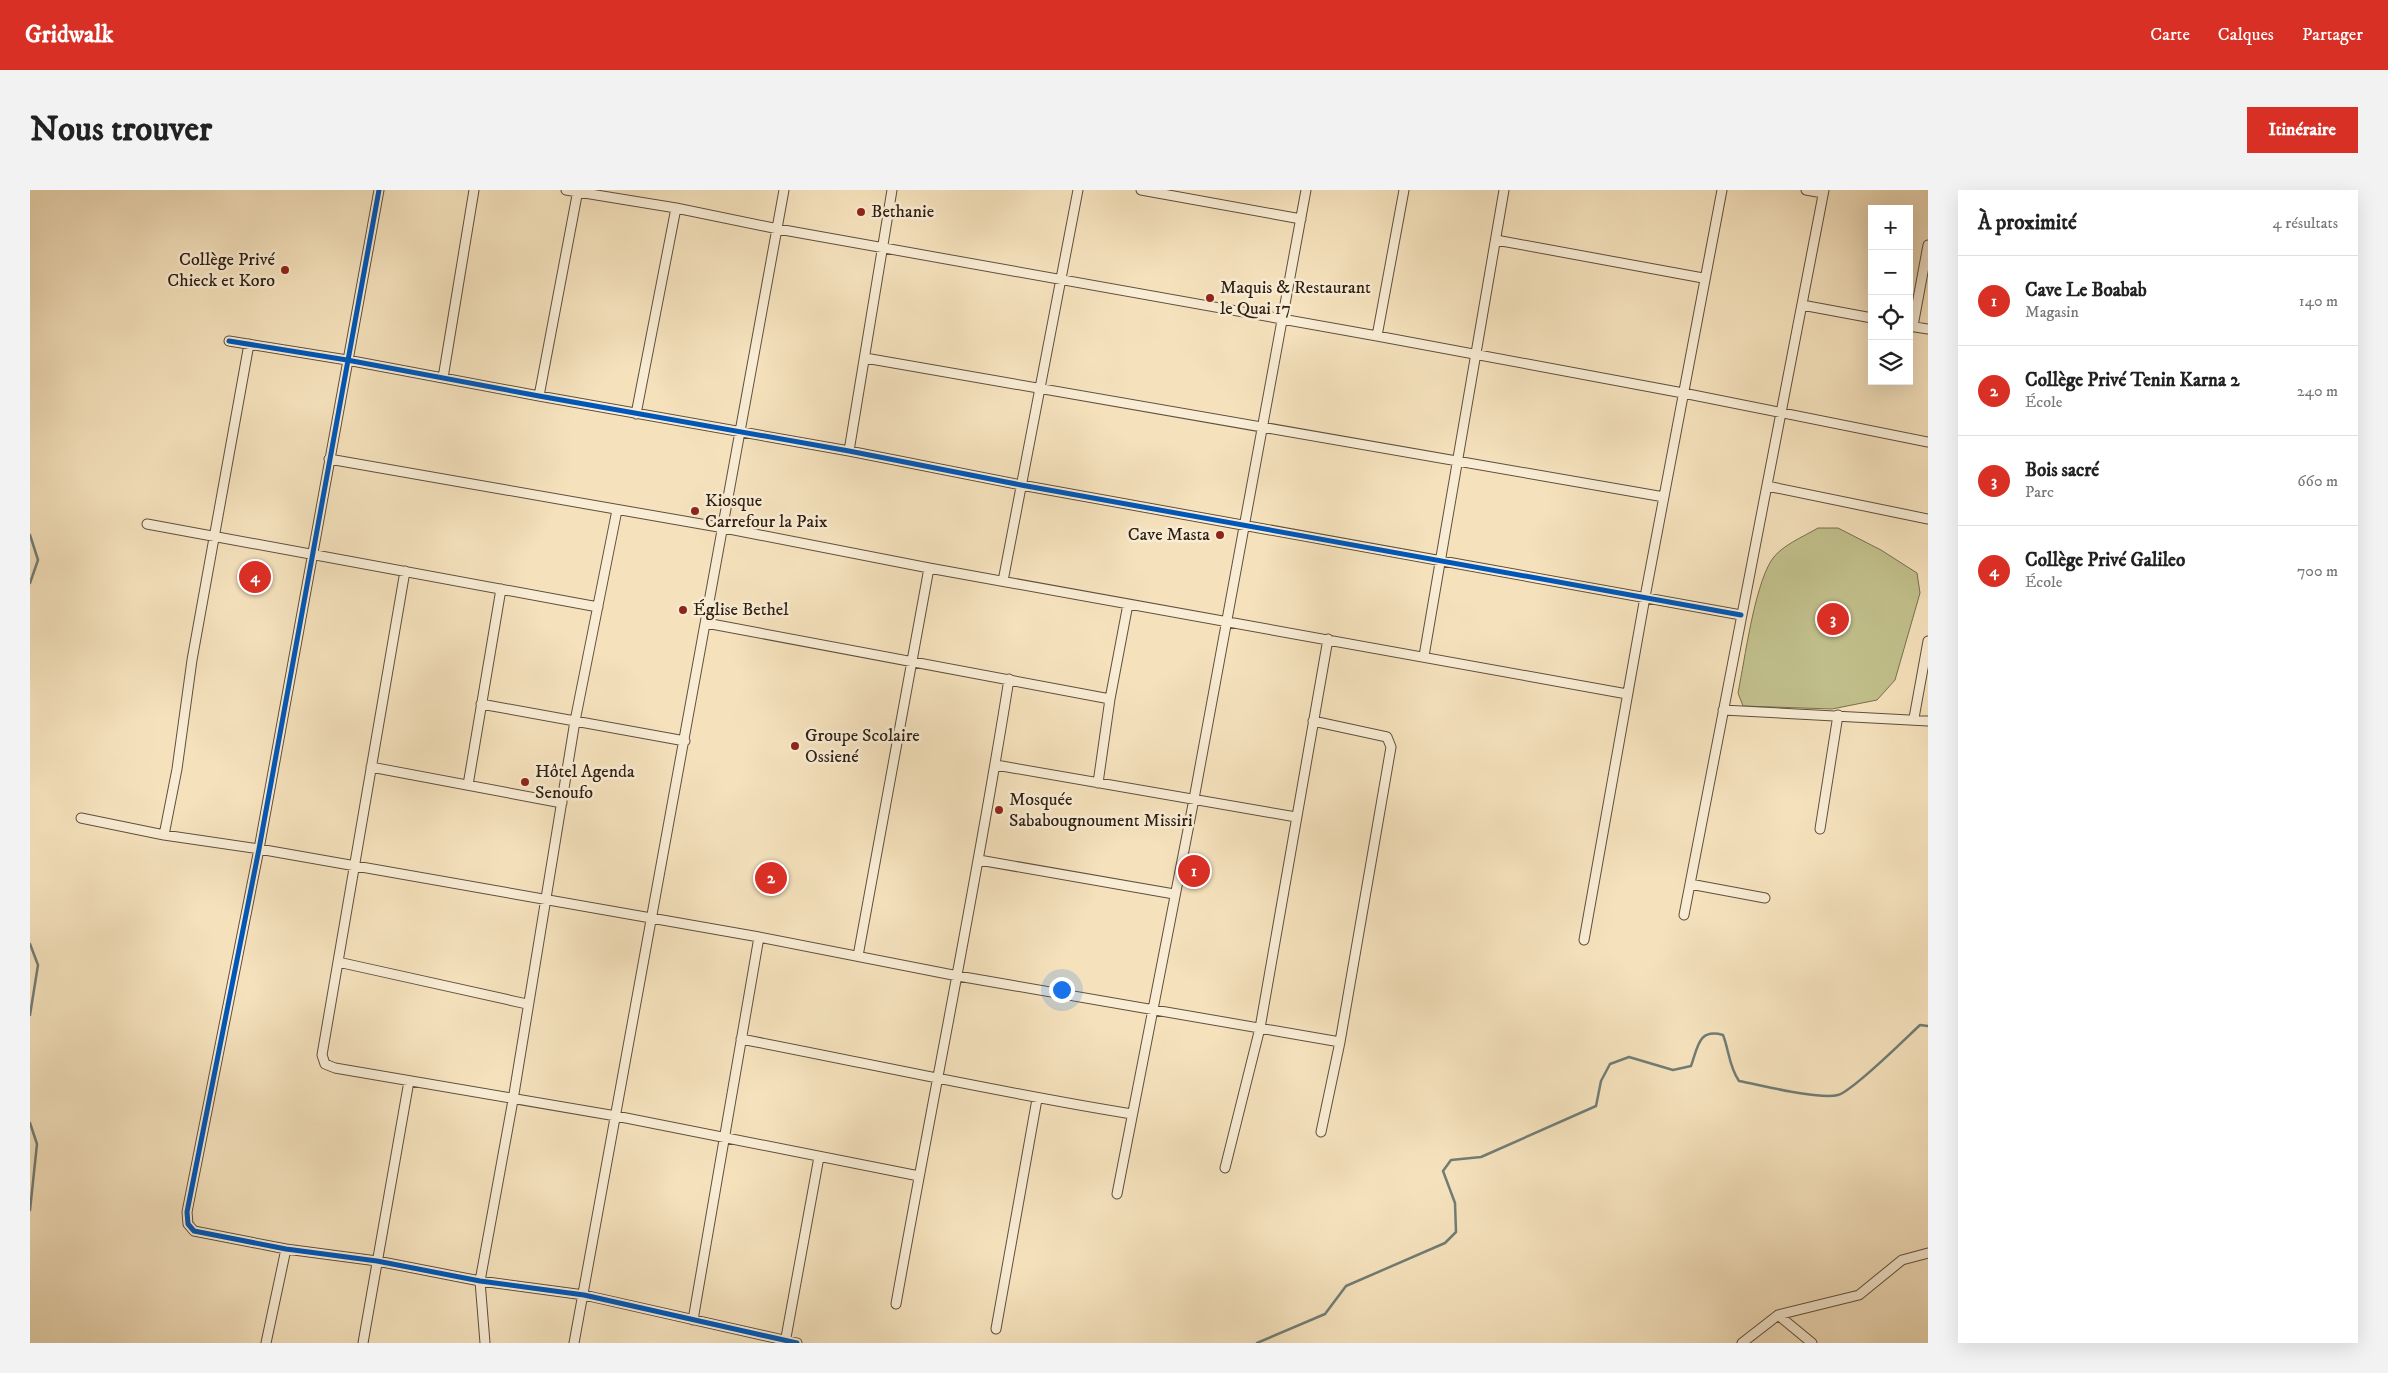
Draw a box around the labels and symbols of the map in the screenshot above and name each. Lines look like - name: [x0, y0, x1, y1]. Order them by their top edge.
- place label: Bethanie: [871, 201, 934, 223]
- marker: Bethanie: [855, 206, 867, 218]
- place label: Collège Privé Chieck et Koro: [167, 249, 276, 292]
- marker: Collège Privé Chieck et Koro: [279, 264, 291, 276]
- place label: Maquis & Restaurant le Quai 17: [1220, 277, 1371, 320]
- marker: Maquis & Restaurant le Quai 17: [1204, 292, 1216, 304]
- place label: Kiosque Carrefour la Paix: [705, 490, 828, 533]
- marker: Kiosque Carrefour la Paix: [689, 505, 701, 517]
- place label: Cave Masta: [1128, 524, 1210, 546]
- marker: Cave Masta: [1214, 529, 1226, 541]
- pin: 4: [239, 558, 271, 596]
- place label: Église Bethel: [693, 599, 789, 621]
- pin: 3: [1817, 600, 1849, 638]
- marker: Église Bethel: [677, 604, 689, 616]
- place label: Groupe Scolaire Ossiené: [805, 725, 920, 768]
- marker: Groupe Scolaire Ossiené: [789, 740, 801, 752]
- place label: Hôtel Agenda Senoufo: [535, 761, 635, 804]
- marker: Hôtel Agenda Senoufo: [519, 776, 531, 788]
- place label: Mosquée Sababougnoument Missiri: [1009, 789, 1193, 832]
- marker: Mosquée Sababougnoument Missiri: [993, 804, 1005, 816]
- pin: 1: [1178, 852, 1210, 890]
- pin: 2: [755, 859, 787, 897]
- your location: [1049, 977, 1075, 1003]

